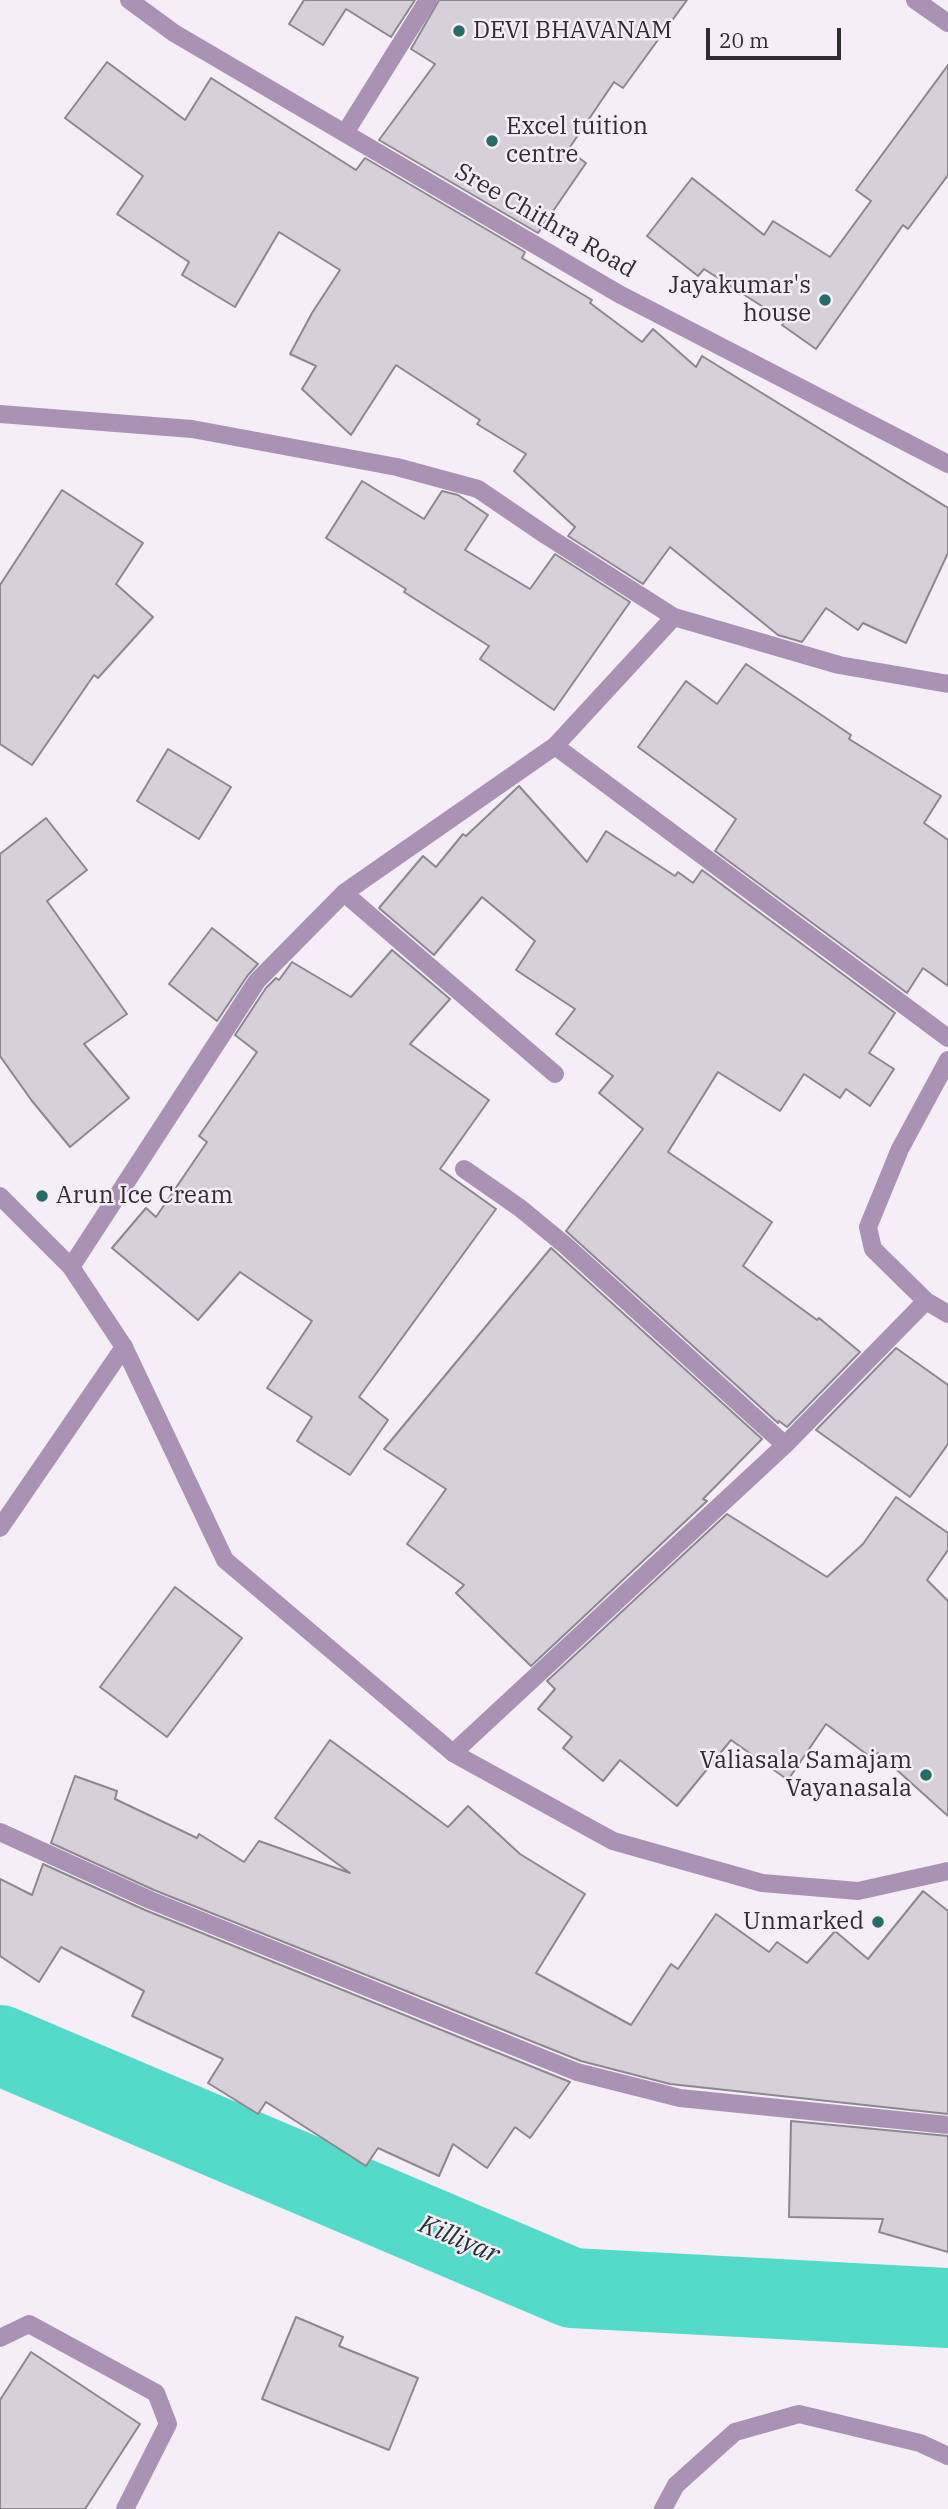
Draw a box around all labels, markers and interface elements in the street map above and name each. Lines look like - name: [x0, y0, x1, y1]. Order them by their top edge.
- scale bar: [710, 14, 845, 58]
- place label: DEVI BHAVANAM: [473, 17, 672, 45]
- marker: DEVI BHAVANAM: [451, 23, 467, 39]
- text: 20 m: [719, 26, 769, 54]
- place label: Excel tuition centre: [506, 113, 648, 169]
- marker: Excel tuition centre: [484, 133, 500, 149]
- street label: Sree Chithra Road: [449, 157, 641, 285]
- place label: Jayakumar's house: [669, 272, 811, 328]
- marker: Jayakumar's house: [817, 292, 833, 308]
- place label: Arun Ice Cream: [56, 1182, 233, 1210]
- marker: Arun Ice Cream: [34, 1188, 50, 1204]
- place label: Valiasala Samajam Vayanasala: [700, 1747, 912, 1803]
- marker: Valiasala Samajam Vayanasala: [918, 1767, 934, 1783]
- place label: Unmarked: [743, 1908, 864, 1936]
- marker: Unmarked: [870, 1914, 886, 1930]
- water label: Killiyar: [414, 2209, 504, 2271]

